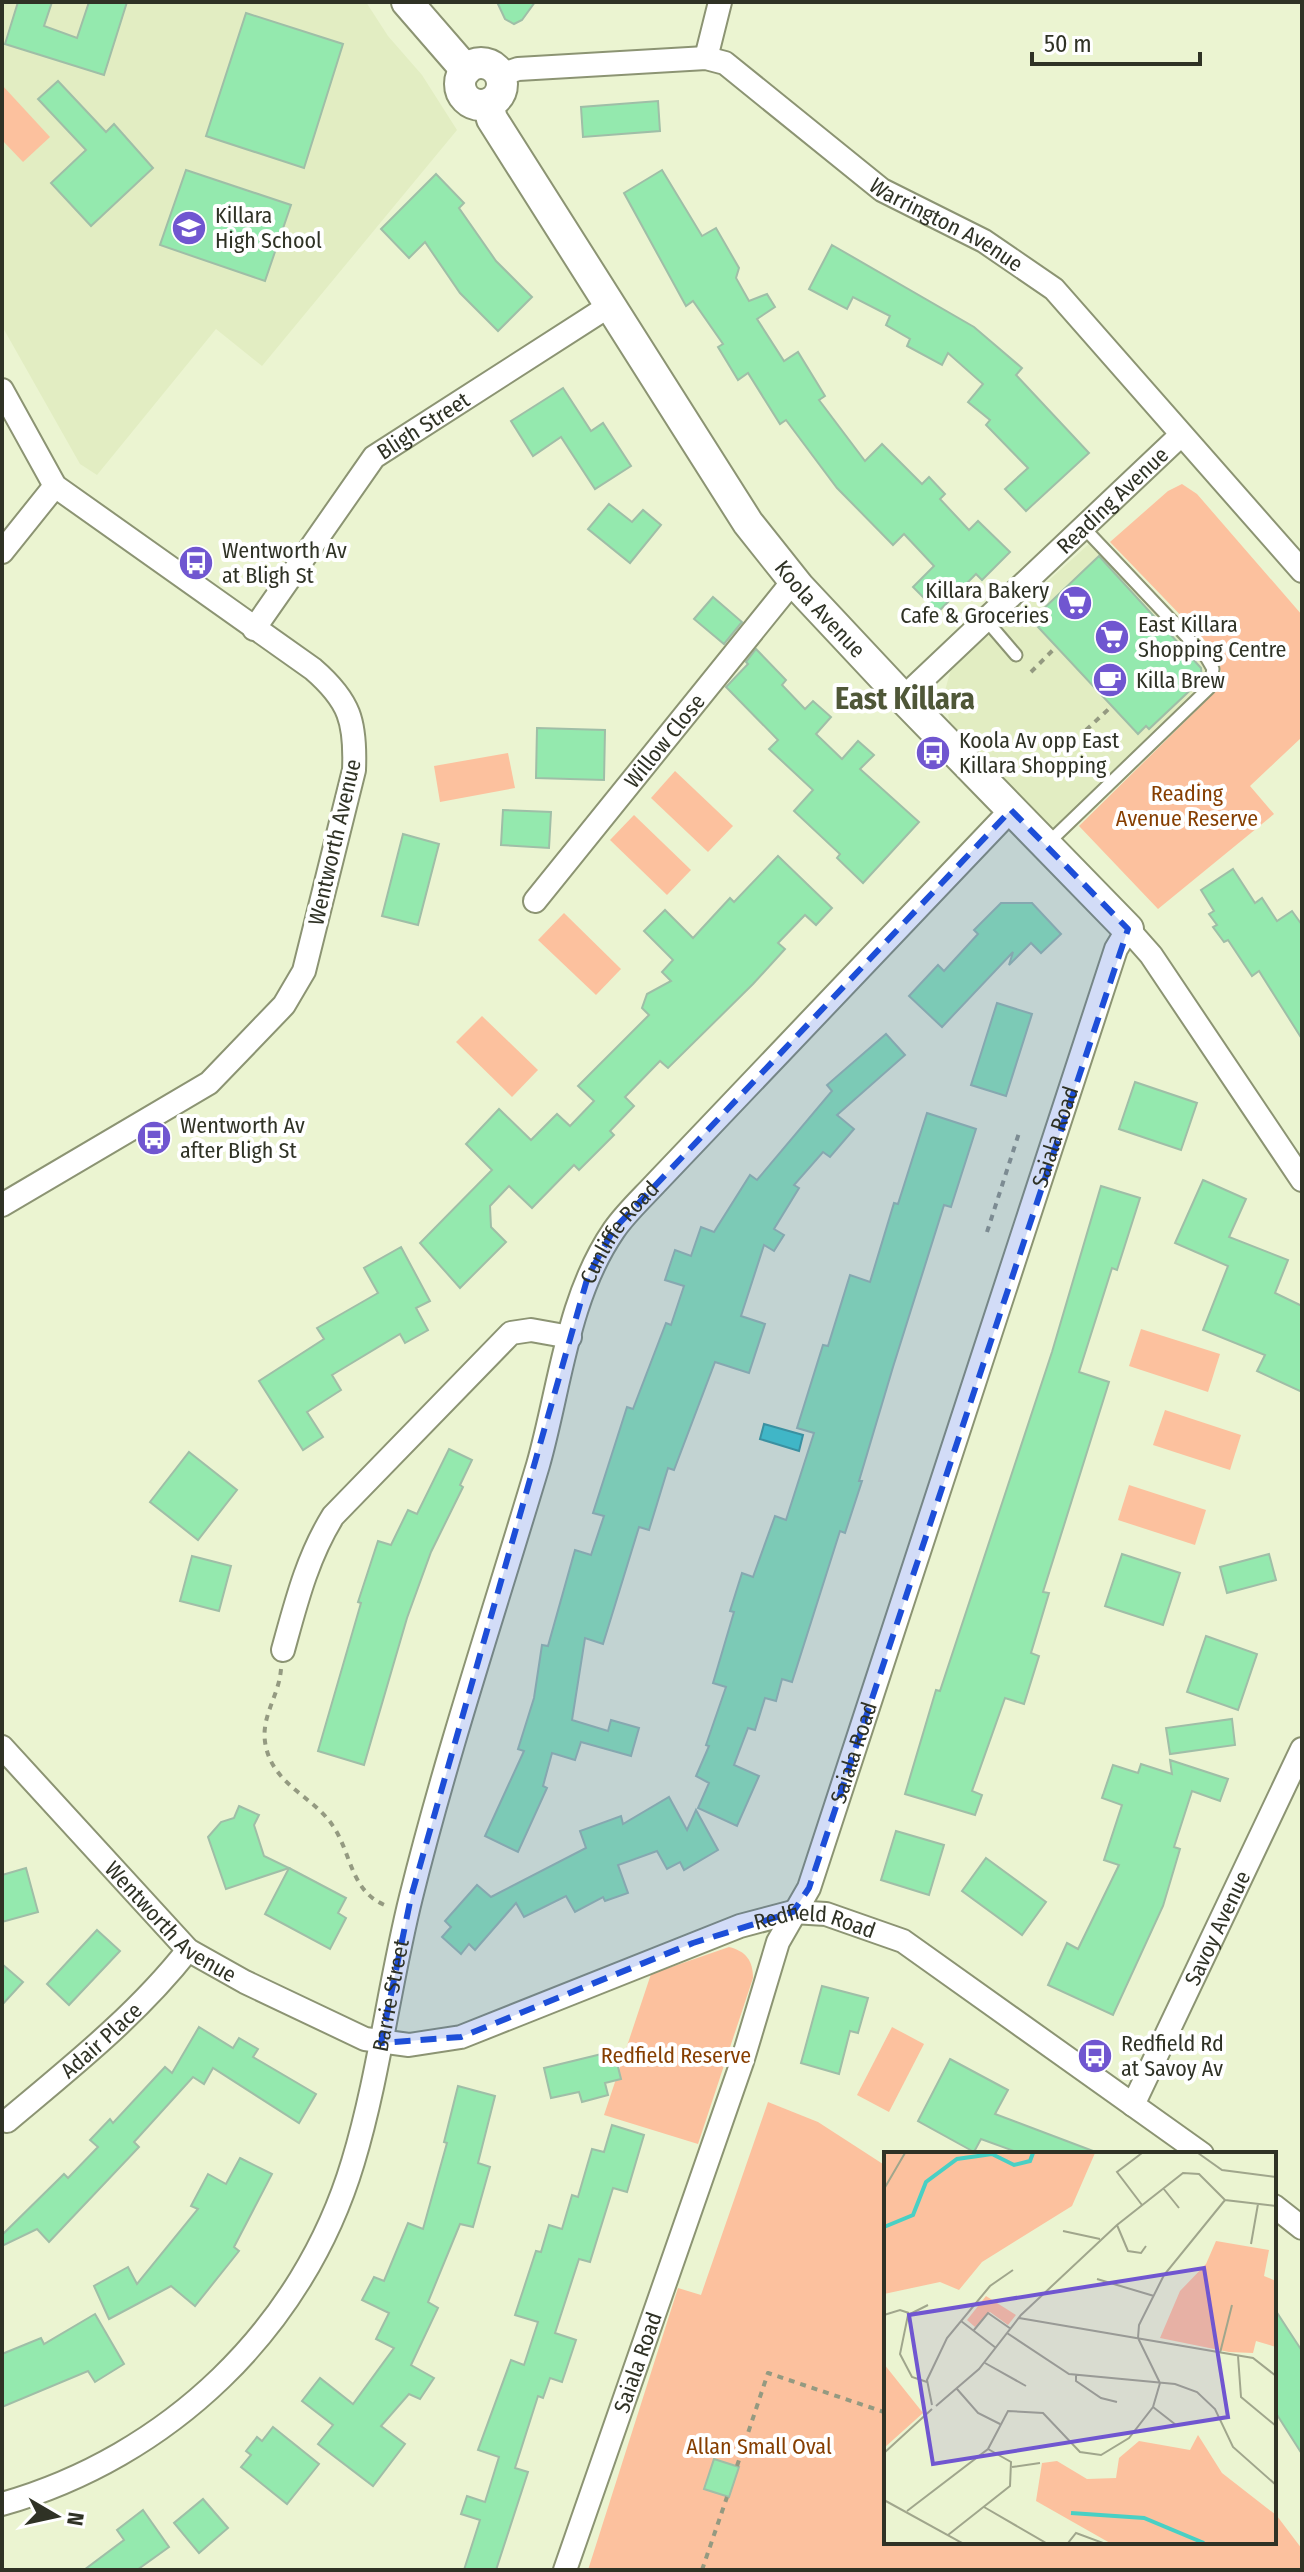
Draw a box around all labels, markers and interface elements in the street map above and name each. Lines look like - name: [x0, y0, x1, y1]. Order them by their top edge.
- scale bar: [1032, 16, 1200, 66]
- text: 50 m: [1044, 30, 1092, 58]
- street label: Warrington Avenue: [864, 172, 1028, 278]
- place label: Killara High School: [215, 202, 322, 254]
- school or university icon: Killara High School: [170, 209, 208, 247]
- street label: Bligh Street: [372, 386, 475, 466]
- street label: Reading Avenue: [1051, 441, 1174, 560]
- place label: Wentworth Av at Bligh St: [222, 537, 347, 589]
- bus stop icon: Wentworth Av at Bligh St: [177, 544, 215, 582]
- street label: Koola Avenue: [769, 555, 871, 663]
- place label: Killara Bakery Cafe & Groceries: [900, 577, 1049, 629]
- supermarket icon: Killara Bakery Cafe & Groceries: [1056, 584, 1094, 622]
- place label: East Killara Shopping Centre: [1138, 611, 1286, 663]
- supermarket icon: East Killara Shopping Centre: [1093, 618, 1131, 656]
- cafe icon: Killa Brew: [1091, 661, 1129, 699]
- place label: Killa Brew: [1136, 667, 1225, 694]
- district label: East Killara: [835, 681, 975, 717]
- street label: Willow Close: [619, 688, 711, 794]
- place label: Koola Av opp East Killara Shopping: [959, 727, 1120, 779]
- bus stop icon: Koola Av opp East Killara Shopping: [914, 734, 952, 772]
- street label: Wentworth Avenue: [302, 756, 367, 928]
- park label: Reading Avenue Reserve: [1116, 780, 1258, 832]
- street label: Saiala Road: [1026, 1083, 1084, 1191]
- place label: Wentworth Av after Bligh St: [180, 1112, 305, 1164]
- bus stop icon: Wentworth Av after Bligh St: [135, 1119, 173, 1157]
- street label: Cunliffe Road: [574, 1176, 665, 1288]
- street label: Saiala Road: [825, 1699, 883, 1807]
- street label: Wentworth Avenue: [99, 1856, 241, 1988]
- street label: Savoy Avenue: [1179, 1866, 1256, 1990]
- street label: Redfield Road: [751, 1898, 879, 1944]
- street label: Barrie Street: [367, 1936, 415, 2054]
- street label: Adair Place: [55, 1997, 148, 2084]
- place label: Redfield Rd at Savoy Av: [1121, 2030, 1224, 2082]
- bus stop icon: Redfield Rd at Savoy Av: [1076, 2037, 1114, 2075]
- park label: Redfield Reserve: [601, 2042, 751, 2069]
- inset map: [884, 2152, 1276, 2544]
- street label: Saiala Road: [608, 2308, 668, 2416]
- park label: Allan Small Oval: [686, 2433, 832, 2460]
- north arrow: [16, 2476, 96, 2556]
- text: N: [61, 2510, 90, 2528]

